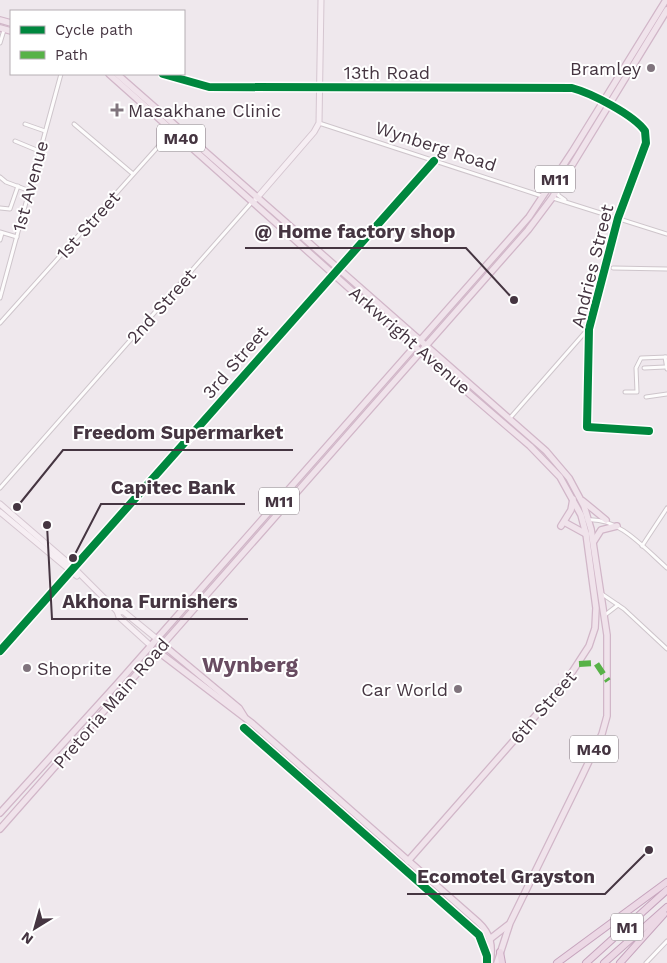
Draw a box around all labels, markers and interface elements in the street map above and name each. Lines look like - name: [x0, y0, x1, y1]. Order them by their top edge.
- legend: [10, 10, 185, 75]
- text: Cycle path: [55, 21, 133, 39]
- text: Path: [55, 46, 88, 64]
- place label: Bramley: [570, 58, 642, 79]
- street label: 13th Road: [344, 62, 430, 83]
- marker: Bramley: [645, 62, 657, 74]
- place label: Masakhane Clinic: [128, 100, 281, 121]
- marker: Masakhane Clinic: [110, 103, 124, 117]
- street label: Wynberg Road: [373, 117, 499, 175]
- road number: M40: [157, 125, 205, 152]
- street label: 1st Avenue: [8, 138, 52, 234]
- road number: M11: [535, 165, 575, 192]
- street label: 1st Street: [52, 186, 124, 263]
- street label: Andries Street: [566, 202, 618, 330]
- callout: @ Home factory shop: [245, 214, 466, 248]
- text: @ Home factory shop: [255, 220, 456, 243]
- street label: 2nd Street: [122, 264, 200, 348]
- street label: Arkwright Avenue: [345, 282, 475, 398]
- street label: 3rd Street: [198, 321, 272, 403]
- callout: Freedom Supermarket: [63, 416, 293, 450]
- text: Freedom Supermarket: [73, 421, 284, 444]
- callout: Capitec Bank: [101, 470, 245, 504]
- text: Capitec Bank: [111, 476, 235, 499]
- road number: M11: [259, 488, 299, 514]
- callout: Akhona Furnishers: [52, 585, 248, 619]
- text: Akhona Furnishers: [62, 590, 238, 613]
- street label: Pretoria Main Road: [49, 633, 173, 773]
- district label: Wynberg: [202, 652, 299, 677]
- place label: Shoprite: [37, 658, 112, 679]
- marker: Shoprite: [21, 662, 33, 674]
- street label: 6th Street: [506, 666, 581, 748]
- place label: Car World: [361, 679, 448, 700]
- marker: Car World: [452, 683, 464, 695]
- road number: M40: [570, 736, 618, 762]
- callout: Ecomotel Grayston: [407, 860, 605, 894]
- text: Ecomotel Grayston: [417, 865, 595, 888]
- north arrow: [10, 903, 60, 953]
- road number: M1: [611, 914, 643, 940]
- text: N: [18, 929, 36, 948]

